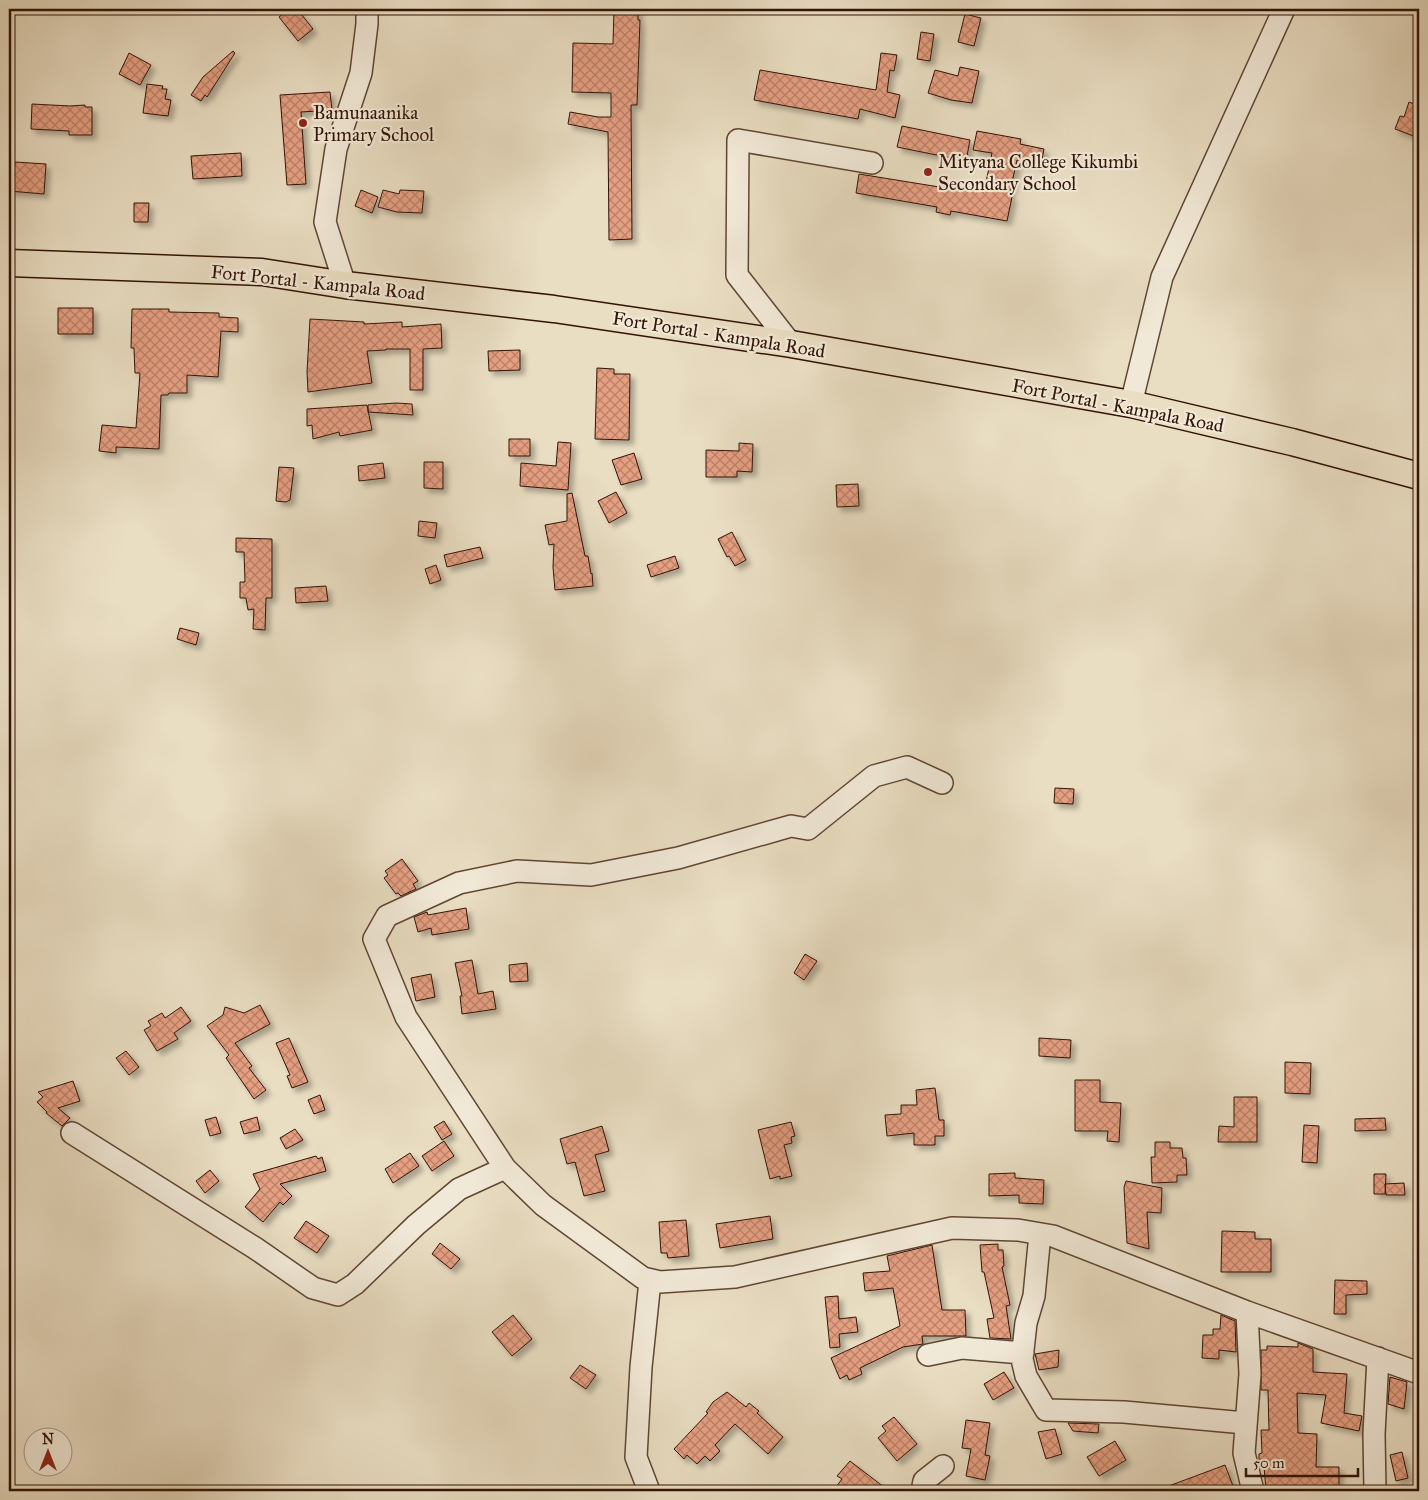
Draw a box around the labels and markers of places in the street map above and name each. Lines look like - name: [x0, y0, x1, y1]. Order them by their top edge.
- place label: Bamunaanika Primary School: [313, 101, 435, 146]
- marker: Bamunaanika Primary School: [297, 117, 309, 129]
- place label: Mityana College Kikumbi Secondary School: [938, 150, 1138, 195]
- marker: Mityana College Kikumbi Secondary School: [922, 166, 934, 178]

